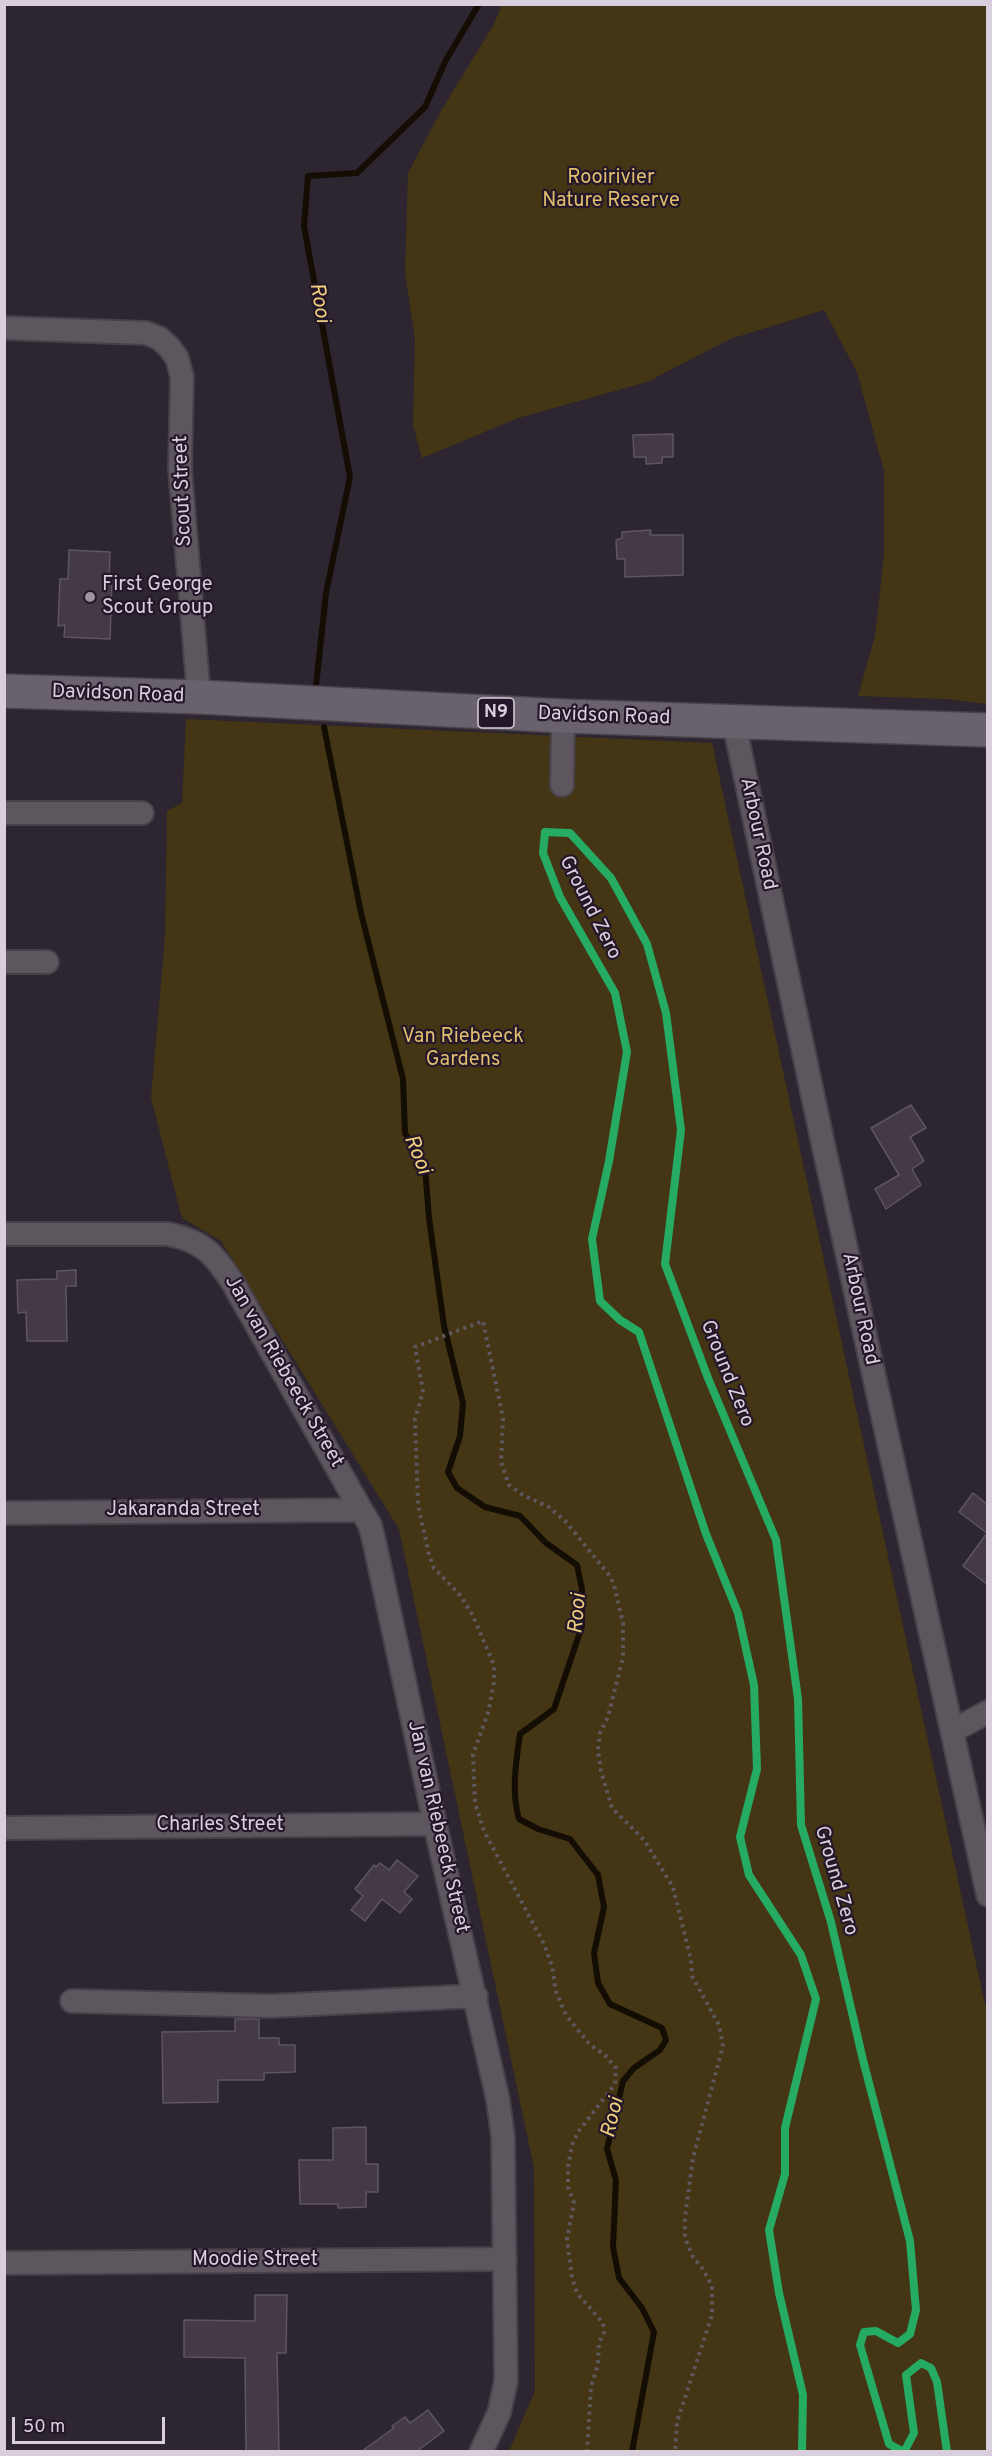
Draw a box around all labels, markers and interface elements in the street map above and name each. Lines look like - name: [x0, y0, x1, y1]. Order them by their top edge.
- park label: Rooirivier Nature Reserve: [542, 167, 680, 214]
- water label: Rooi: [302, 281, 334, 325]
- street label: Scout Street: [170, 435, 198, 547]
- place label: First George Scout Group: [102, 574, 213, 621]
- marker: First George Scout Group: [83, 590, 97, 604]
- street label: Davidson Road: [51, 681, 185, 709]
- road number: N9: [478, 698, 514, 728]
- street label: Davidson Road: [537, 703, 671, 731]
- street label: Arbour Road: [733, 776, 781, 892]
- street label: Ground Zero: [553, 852, 625, 964]
- park label: Van Riebeeck Gardens: [402, 1026, 524, 1073]
- water label: Rooi: [397, 1132, 435, 1178]
- street label: Arbour Road: [835, 1251, 883, 1367]
- street label: Jan van Riebeeck Street: [218, 1272, 348, 1472]
- street label: Ground Zero: [694, 1317, 758, 1431]
- street label: Jakaranda Street: [106, 1499, 260, 1523]
- water label: Rooi: [565, 1593, 593, 1635]
- street label: Jan van Riebeeck Street: [401, 1718, 473, 1936]
- street label: Charles Street: [156, 1814, 284, 1838]
- street label: Ground Zero: [808, 1823, 862, 1939]
- water label: Rooi: [597, 2095, 631, 2141]
- street label: Moodie Street: [192, 2249, 318, 2273]
- scale bar: [15, 2405, 168, 2443]
- text: 50 m: [23, 2416, 65, 2439]

